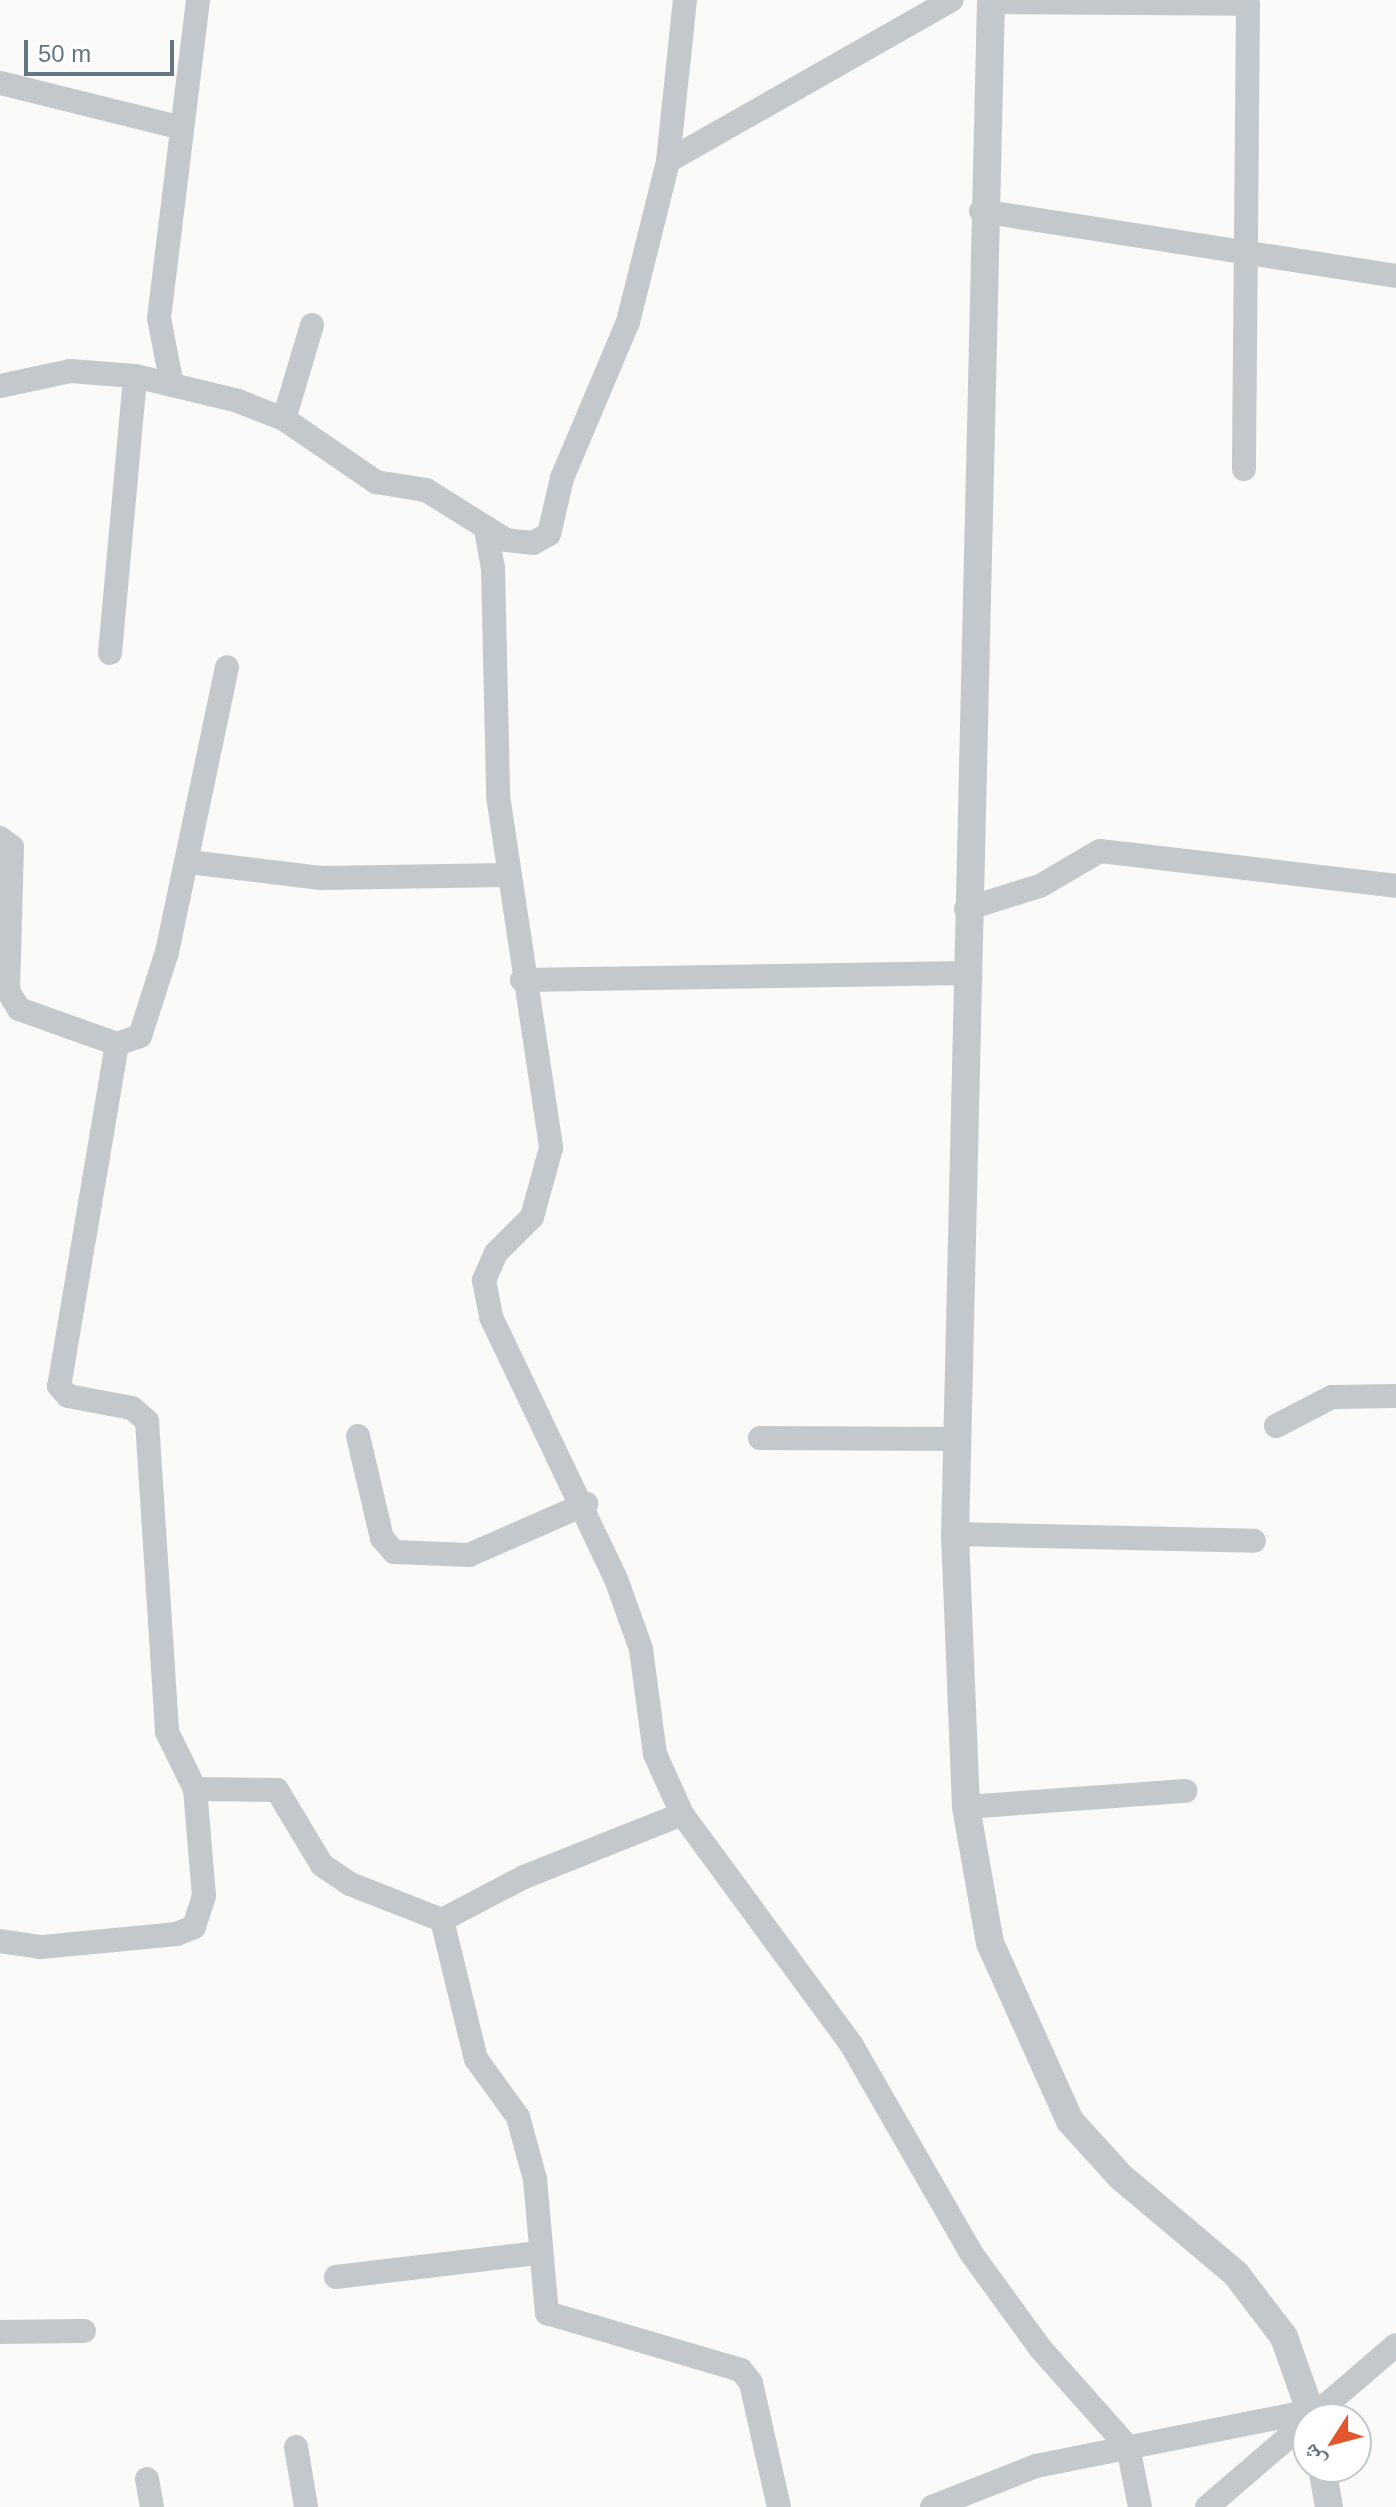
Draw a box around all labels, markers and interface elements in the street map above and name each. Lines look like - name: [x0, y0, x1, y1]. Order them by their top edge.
- scale bar: [28, 24, 178, 74]
- text: 50 m: [38, 40, 91, 67]
- north arrow: [1292, 2403, 1372, 2483]
- text: ش: [1297, 2439, 1331, 2473]

